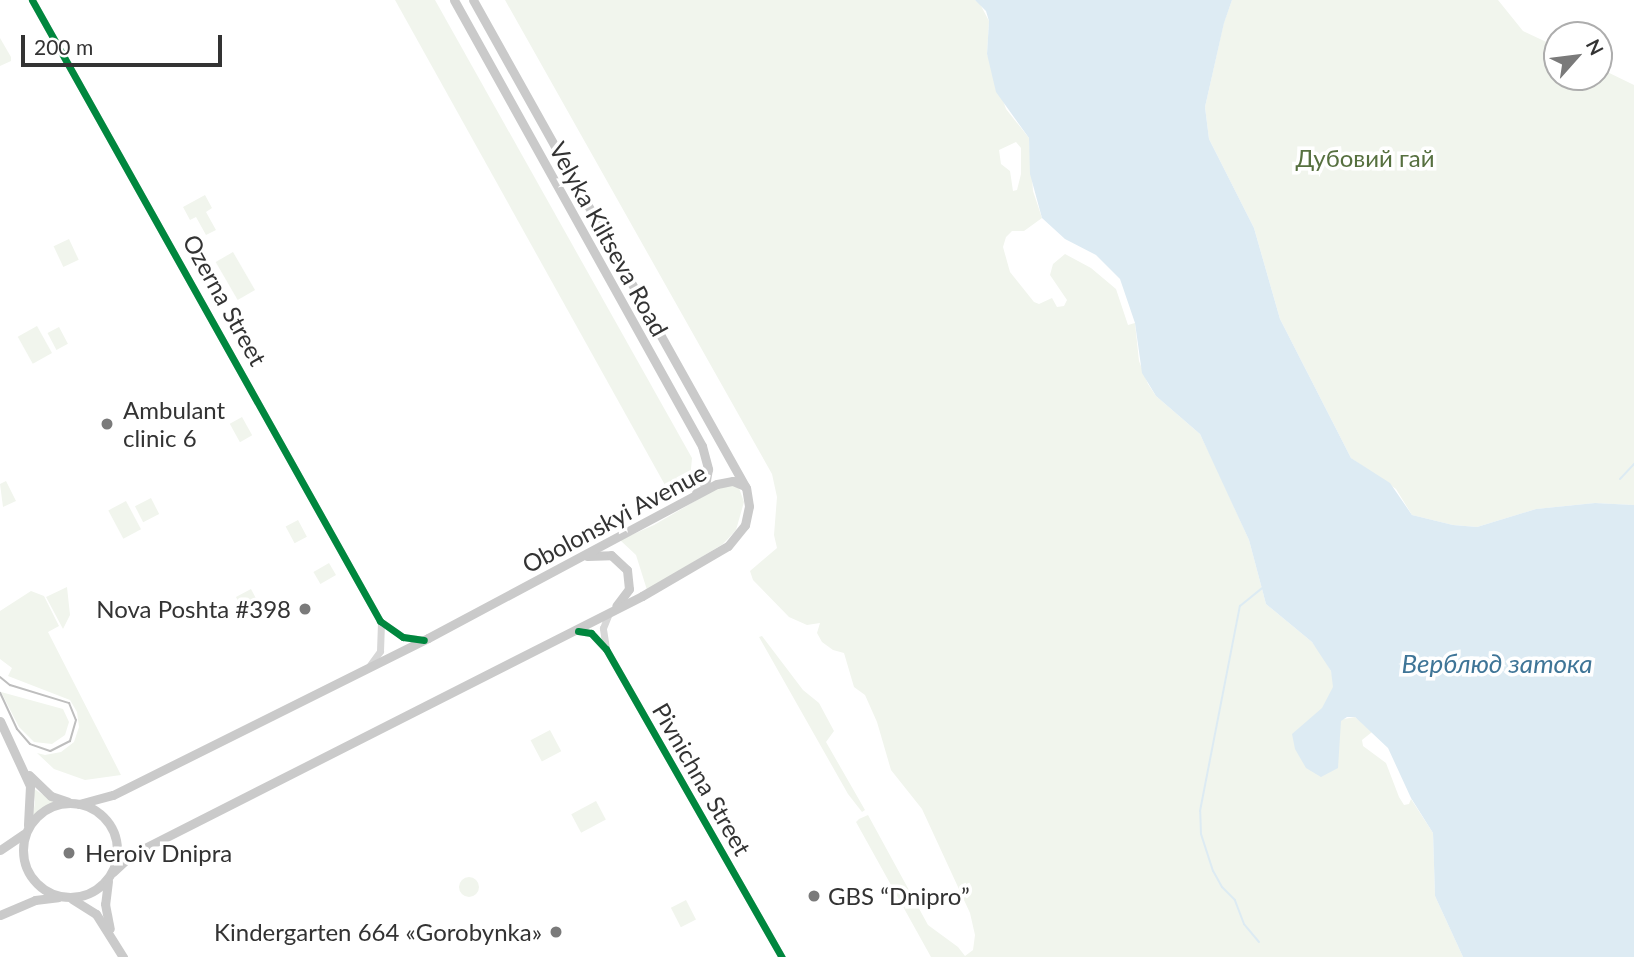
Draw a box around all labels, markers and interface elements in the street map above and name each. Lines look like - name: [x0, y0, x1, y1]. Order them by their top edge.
- scale bar: [24, 21, 226, 65]
- north arrow: [1543, 21, 1613, 91]
- text: 200 m: [34, 34, 93, 59]
- text: N: [1582, 35, 1609, 59]
- street label: Velyka Kiltseva Road: [544, 137, 674, 341]
- park label: Дубовий гай: [1296, 144, 1434, 172]
- street label: Ozerna Street: [177, 229, 273, 371]
- place label: Ambulant clinic 6: [123, 396, 225, 452]
- marker: Ambulant clinic 6: [97, 414, 117, 434]
- street label: Obolonskyi Avenue: [517, 457, 711, 579]
- place label: Nova Poshta #398: [96, 595, 291, 623]
- marker: Nova Poshta #398: [297, 601, 313, 617]
- water label: Верблюд затока: [1402, 648, 1592, 680]
- street label: Pivnichna Street: [647, 698, 757, 860]
- place label: Heroiv Dnipra: [85, 839, 233, 867]
- marker: Heroiv Dnipra: [59, 843, 79, 863]
- place label: GBS “Dnipro”: [828, 882, 970, 910]
- marker: GBS “Dnipro”: [806, 888, 822, 904]
- place label: Kindergarten 664 «Gorobynka»: [214, 918, 542, 946]
- marker: Kindergarten 664 «Gorobynka»: [548, 924, 564, 940]

